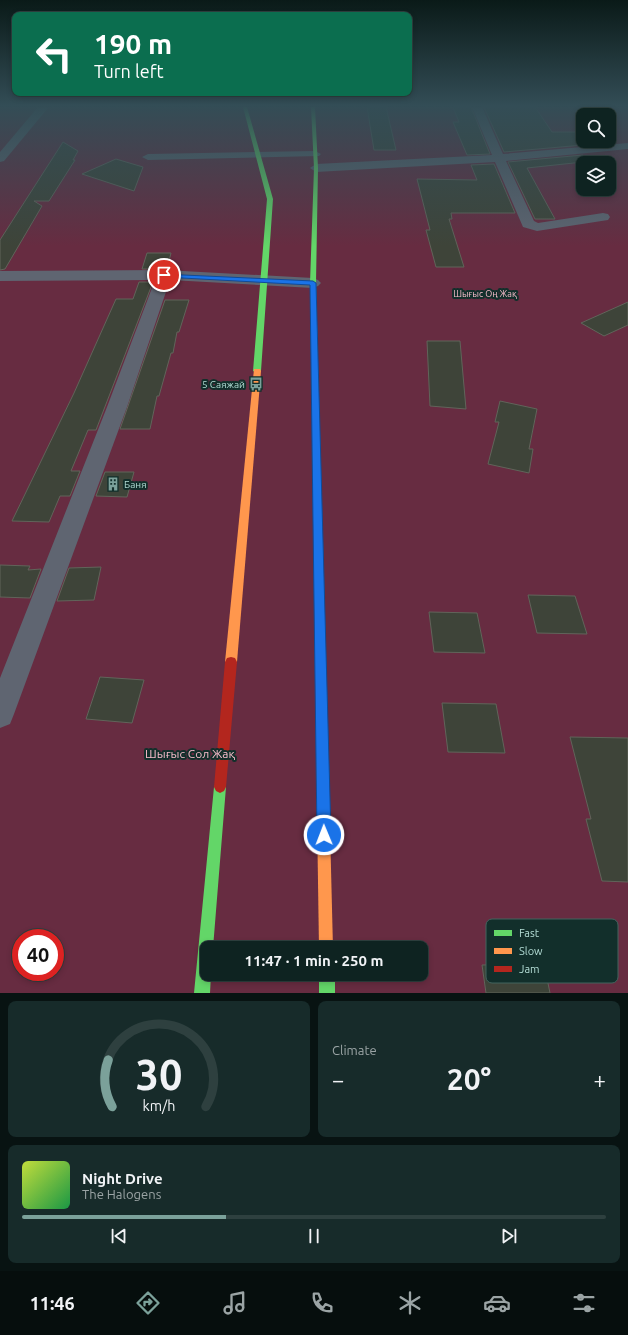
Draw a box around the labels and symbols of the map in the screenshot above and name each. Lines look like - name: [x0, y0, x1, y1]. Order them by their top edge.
- pin: [147, 258, 181, 292]
- park label: Шығыс Оң Жақ: [453, 289, 517, 299]
- bus stop icon: 5 Саяжай: [248, 376, 264, 392]
- place label: 5 Саяжай: [202, 379, 245, 390]
- building icon: Баня: [105, 476, 121, 492]
- place label: Баня: [124, 479, 147, 490]
- park label: Шығыс Сол Жақ: [145, 747, 235, 760]
- position arrow: [303, 814, 345, 856]
- legend: [486, 919, 618, 983]
- text: Fast: [519, 927, 540, 939]
- speed limit sign: 40: [12, 929, 64, 981]
- text: Slow: [519, 945, 543, 957]
- text: Jam: [519, 963, 540, 975]

